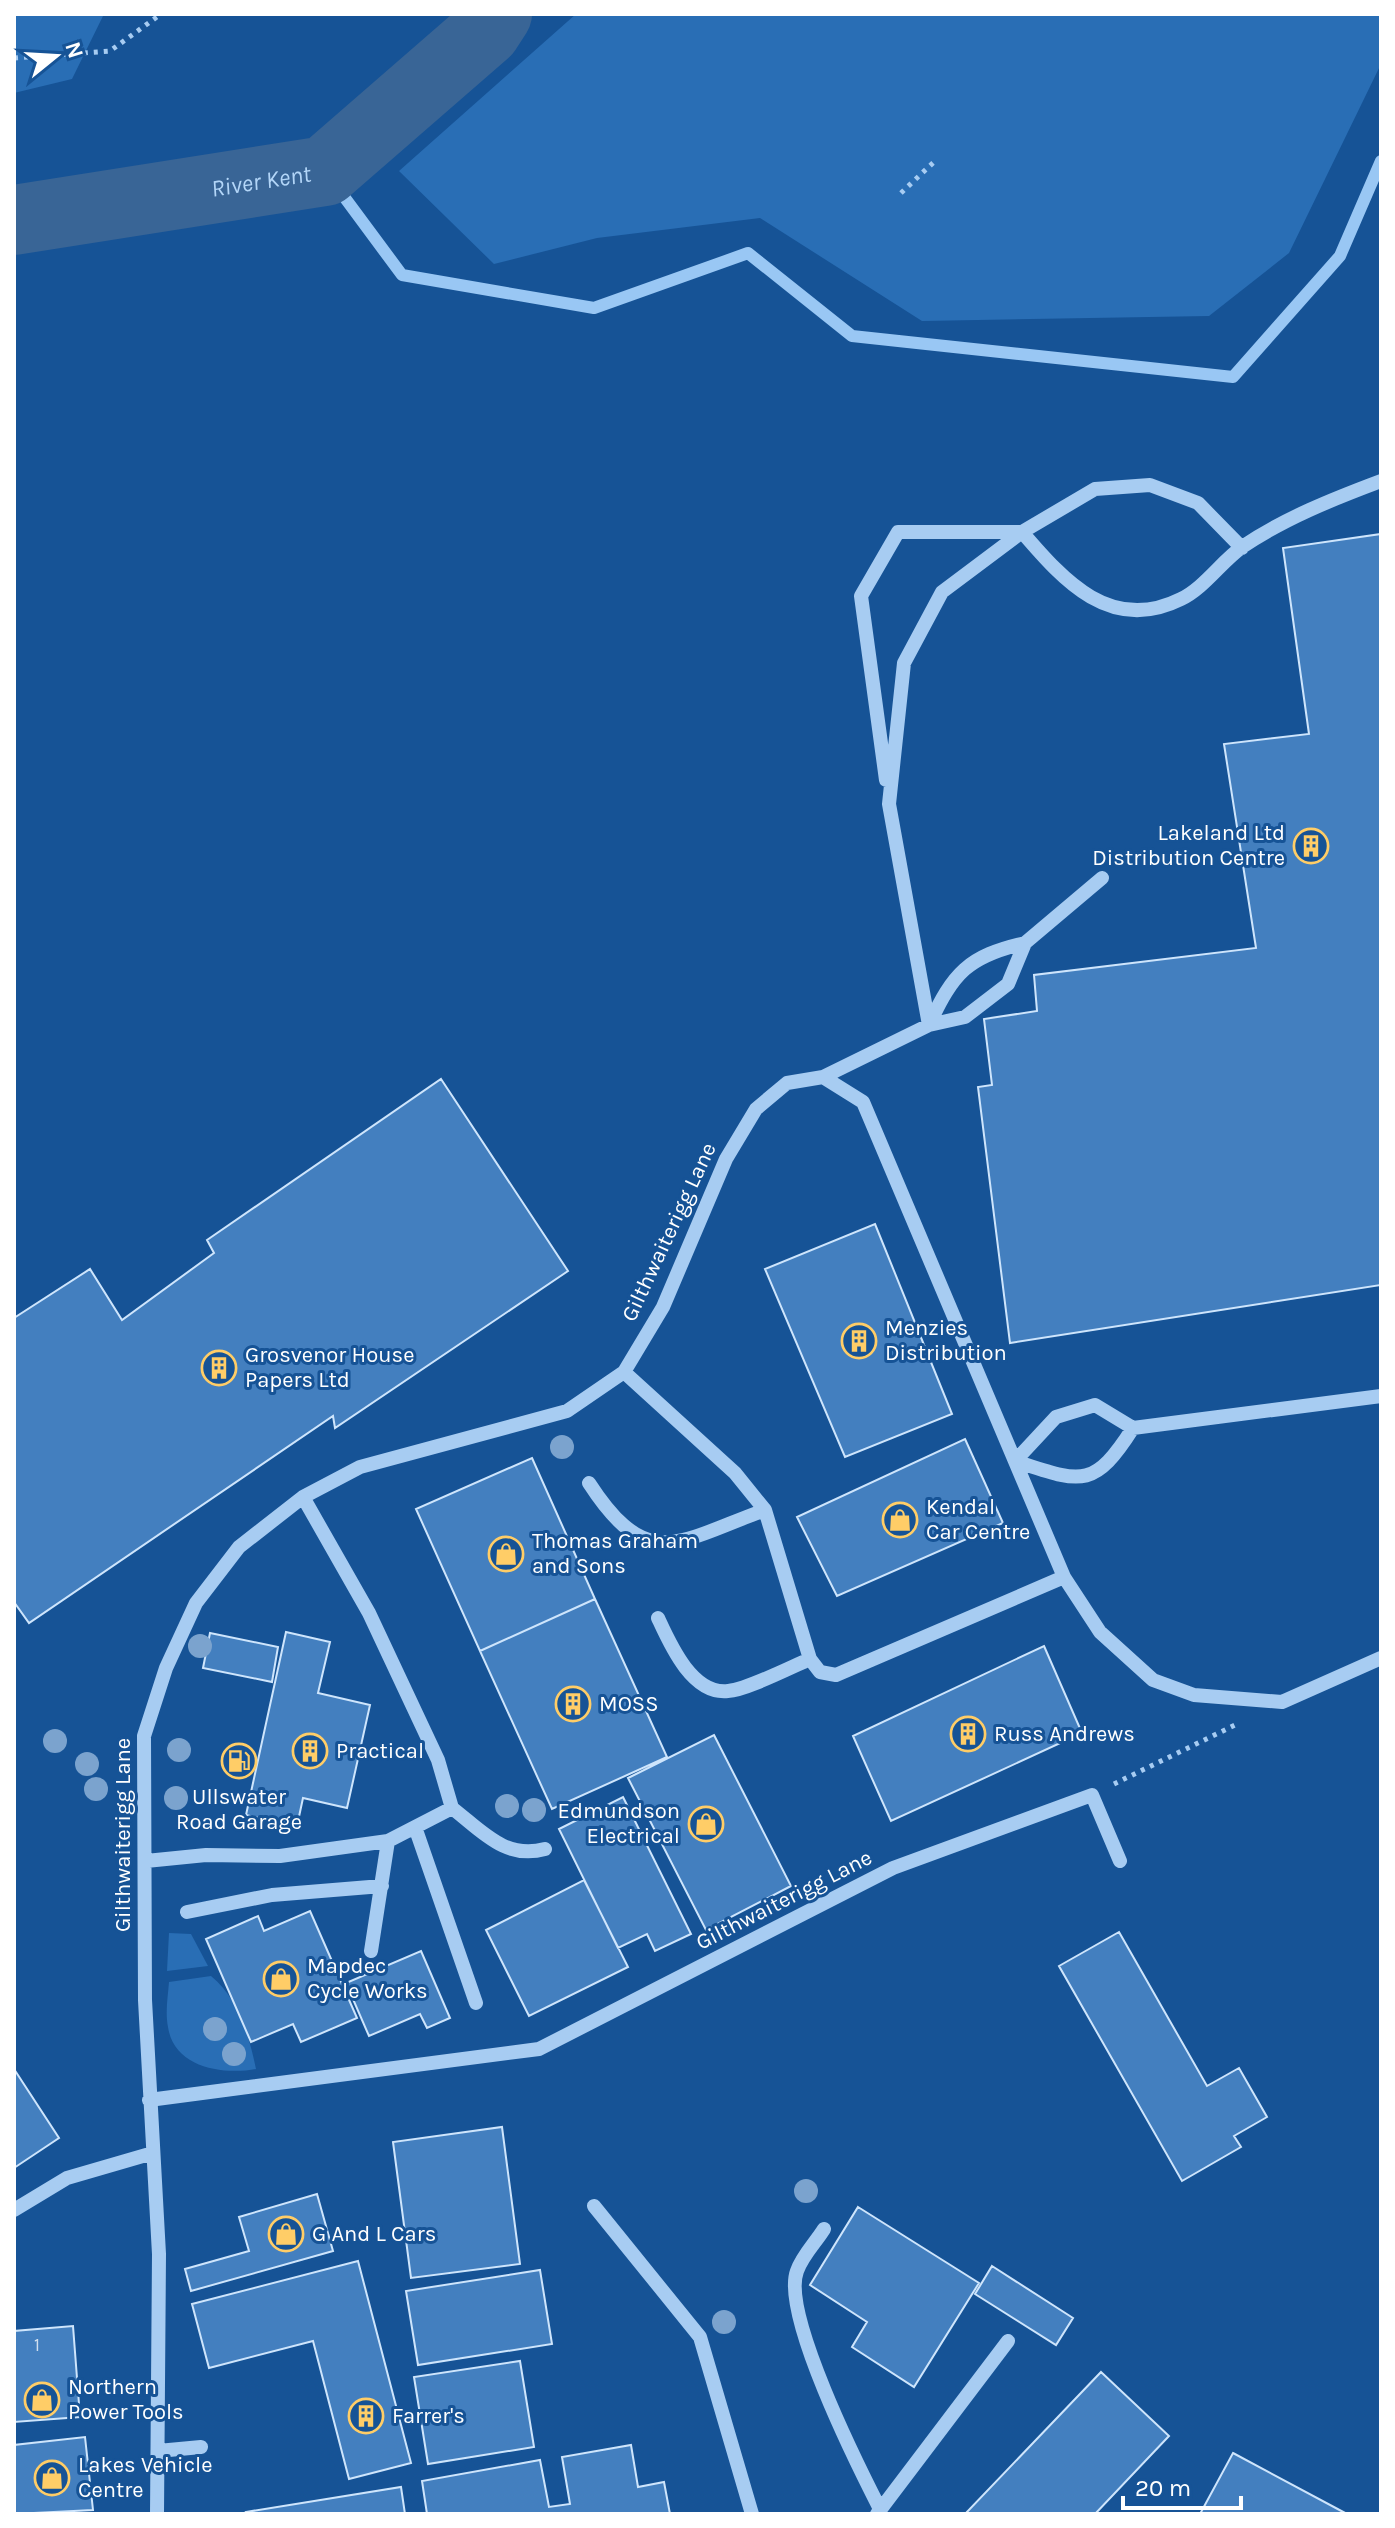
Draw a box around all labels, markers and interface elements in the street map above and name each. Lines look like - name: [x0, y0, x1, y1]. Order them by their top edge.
- north arrow: [16, 16, 96, 96]
- text: N: [59, 39, 89, 62]
- water label: River Kent: [209, 159, 314, 203]
- place label: Lakeland Ltd Distribution Centre: [1092, 820, 1285, 871]
- building icon: Lakeland Ltd Distribution Centre: [1292, 827, 1330, 865]
- street label: Gilthwaiterigg Lane: [616, 1139, 722, 1325]
- place label: Menzies Distribution: [885, 1315, 1007, 1366]
- building icon: Menzies Distribution: [840, 1322, 878, 1360]
- place label: Grosvenor House Papers Ltd: [245, 1342, 414, 1393]
- building icon: Grosvenor House Papers Ltd: [200, 1349, 238, 1387]
- place label: Kendal Car Centre: [926, 1494, 1030, 1545]
- shop icon: Kendal Car Centre: [881, 1501, 919, 1539]
- place label: Thomas Graham and Sons: [532, 1528, 698, 1579]
- shop icon: Thomas Graham and Sons: [487, 1535, 525, 1573]
- building icon: MOSS: [554, 1685, 592, 1723]
- place label: MOSS: [599, 1691, 658, 1717]
- building icon: Russ Andrews: [949, 1715, 987, 1753]
- place label: Russ Andrews: [994, 1721, 1135, 1747]
- building icon: Practical: [291, 1732, 329, 1770]
- street label: Gilthwaiterigg Lane: [110, 1738, 136, 1932]
- place label: Practical: [336, 1738, 424, 1764]
- fuel station icon: Ullswater Road Garage: [220, 1742, 258, 1780]
- place label: Ullswater Road Garage: [176, 1784, 302, 1835]
- place label: Edmundson Electrical: [558, 1798, 680, 1849]
- shop icon: Edmundson Electrical: [687, 1805, 725, 1843]
- street label: Gilthwaiterigg Lane: [692, 1844, 876, 1956]
- place label: Mapdec Cycle Works: [307, 1953, 428, 2004]
- shop icon: Mapdec Cycle Works: [262, 1960, 300, 1998]
- shop icon: G And L Cars: [267, 2215, 305, 2253]
- place label: G And L Cars: [312, 2221, 436, 2247]
- house number: 1: [34, 2334, 40, 2356]
- place label: Northern Power Tools: [68, 2374, 184, 2425]
- shop icon: Northern Power Tools: [23, 2381, 61, 2419]
- building icon: Farrer's: [347, 2397, 385, 2435]
- place label: Farrer's: [392, 2403, 465, 2429]
- place label: Lakes Vehicle Centre: [78, 2452, 213, 2503]
- shop icon: Lakes Vehicle Centre: [33, 2459, 71, 2497]
- scale bar: [1123, 2460, 1241, 2510]
- text: 20 m: [1135, 2474, 1191, 2502]

